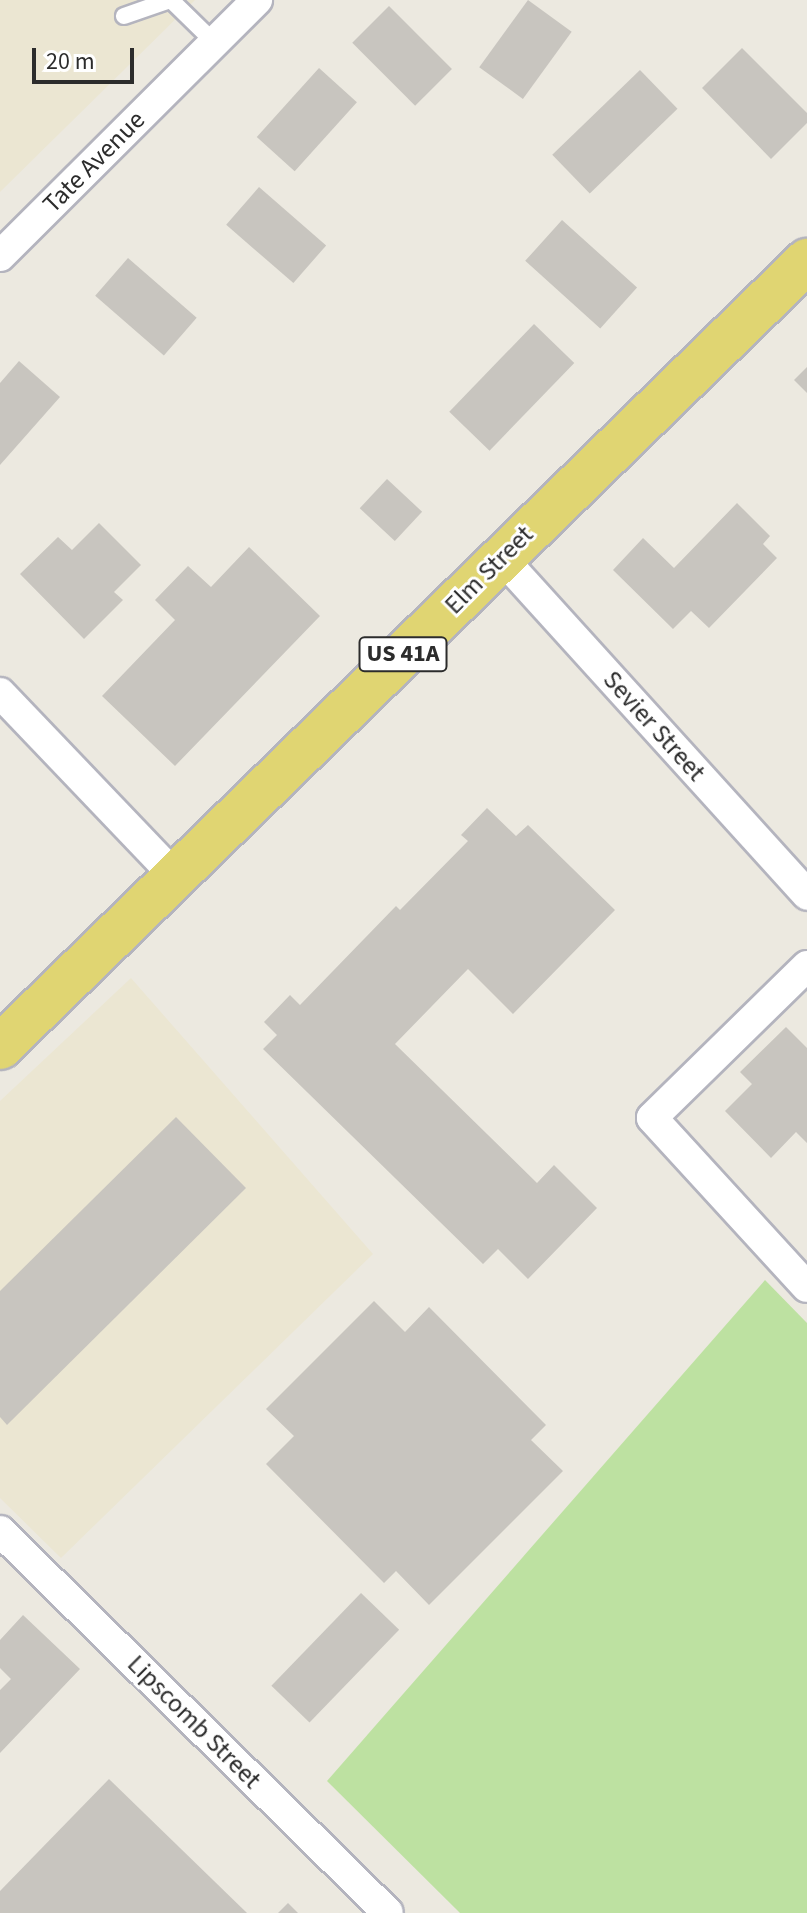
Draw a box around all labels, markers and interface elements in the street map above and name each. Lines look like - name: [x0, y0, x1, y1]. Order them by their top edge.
- scale bar: [36, 32, 138, 82]
- text: 20 m: [46, 44, 95, 79]
- street label: Tate Avenue: [36, 104, 152, 220]
- street label: Elm Street: [438, 519, 540, 621]
- road number: US 41A: [357, 634, 449, 674]
- street label: Sevier Street: [596, 664, 712, 788]
- street label: Lipscomb Street: [121, 1649, 267, 1795]

